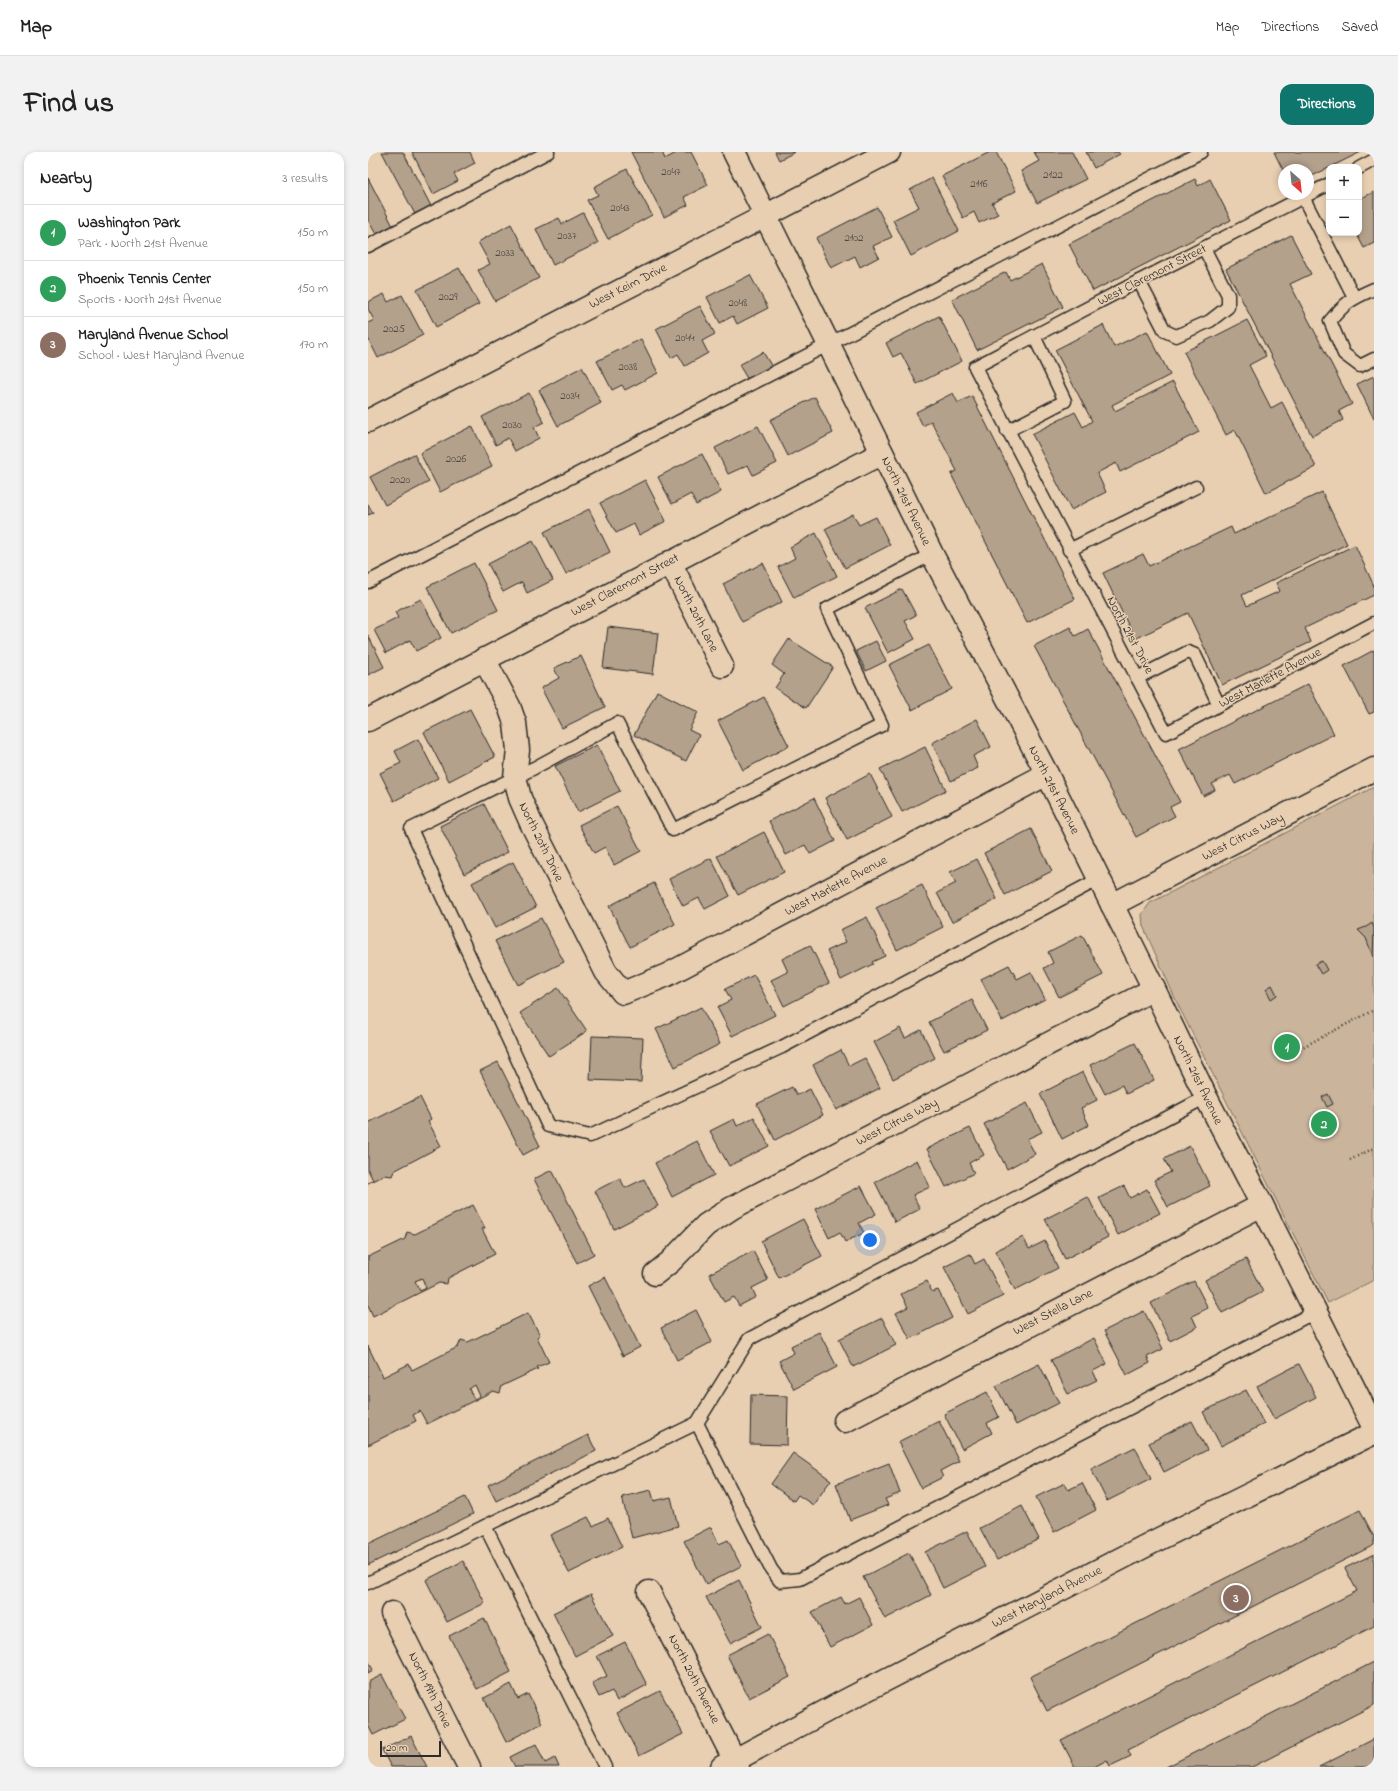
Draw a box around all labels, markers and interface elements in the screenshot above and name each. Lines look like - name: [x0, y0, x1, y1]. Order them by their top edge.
- text: Map: [20, 14, 52, 41]
- text: Map: [1216, 17, 1239, 38]
- text: Directions: [1261, 17, 1319, 38]
- text: Saved: [1341, 17, 1378, 38]
- text: Find us: [24, 84, 114, 125]
- button: Directions: [1280, 84, 1374, 125]
- house number: 2047: [661, 164, 681, 180]
- north arrow: [1278, 164, 1314, 200]
- map controls: [1326, 164, 1362, 236]
- button: +: [1326, 164, 1362, 200]
- text: Nearby: [40, 166, 92, 191]
- house number: 2122: [1043, 167, 1063, 183]
- text: 3 results: [282, 169, 328, 188]
- house number: 2116: [970, 176, 988, 192]
- house number: 2043: [610, 200, 630, 216]
- button: −: [1326, 200, 1362, 236]
- text: Washington Park: [78, 212, 180, 234]
- text: 1: [51, 223, 55, 242]
- text: 150 m: [297, 223, 328, 242]
- house number: 2037: [557, 228, 577, 244]
- house number: 2102: [844, 230, 864, 246]
- text: Park · North 21st Avenue: [78, 234, 208, 253]
- street label: West Claremont Street: [1094, 239, 1210, 311]
- house number: 2033: [495, 245, 515, 261]
- street label: West Keim Drive: [586, 258, 670, 314]
- text: Phoenix Tennis Center: [78, 268, 211, 290]
- text: 2: [50, 279, 56, 298]
- text: 150 m: [297, 279, 328, 298]
- house number: 2029: [439, 289, 458, 305]
- text: Sports · North 21st Avenue: [78, 290, 222, 309]
- house number: 2048: [729, 295, 747, 311]
- house number: 2025: [383, 321, 405, 337]
- text: Maryland Avenue School: [78, 324, 228, 346]
- house number: 2044: [675, 330, 695, 346]
- text: 3: [50, 335, 56, 354]
- text: 170 m: [300, 335, 328, 354]
- text: School · West Maryland Avenue: [78, 346, 244, 365]
- house number: 2038: [619, 359, 637, 375]
- house number: 2034: [560, 388, 580, 404]
- house number: 2030: [502, 417, 522, 433]
- house number: 2026: [446, 451, 466, 467]
- street label: North 21st Avenue: [876, 453, 936, 549]
- house number: 2020: [390, 472, 410, 488]
- street label: West Claremont Street: [568, 548, 683, 622]
- street label: North 20th Lane: [669, 573, 723, 656]
- street label: North 21st Drive: [1102, 593, 1158, 677]
- street label: West Marlette Avenue: [1215, 643, 1325, 713]
- street label: North 21st Avenue: [1024, 742, 1085, 838]
- street label: North 20th Drive: [514, 799, 569, 885]
- street label: West Citrus Way: [1199, 808, 1288, 867]
- street label: West Marlette Avenue: [781, 851, 891, 921]
- street label: North 21st Avenue: [1168, 1032, 1228, 1128]
- pin: 1: [1274, 1032, 1300, 1062]
- street label: West Citrus Way: [853, 1093, 942, 1152]
- pin: 2: [1311, 1109, 1337, 1139]
- your location: [860, 1230, 880, 1250]
- street label: West Stella Lane: [1010, 1284, 1096, 1340]
- street label: West Maryland Avenue: [989, 1561, 1106, 1634]
- pin: 3: [1223, 1583, 1249, 1613]
- street label: North 20th Avenue: [663, 1631, 725, 1727]
- street label: North 19th Drive: [403, 1649, 457, 1731]
- scale bar: [380, 1739, 441, 1758]
- text: 20 m: [386, 1740, 408, 1756]

